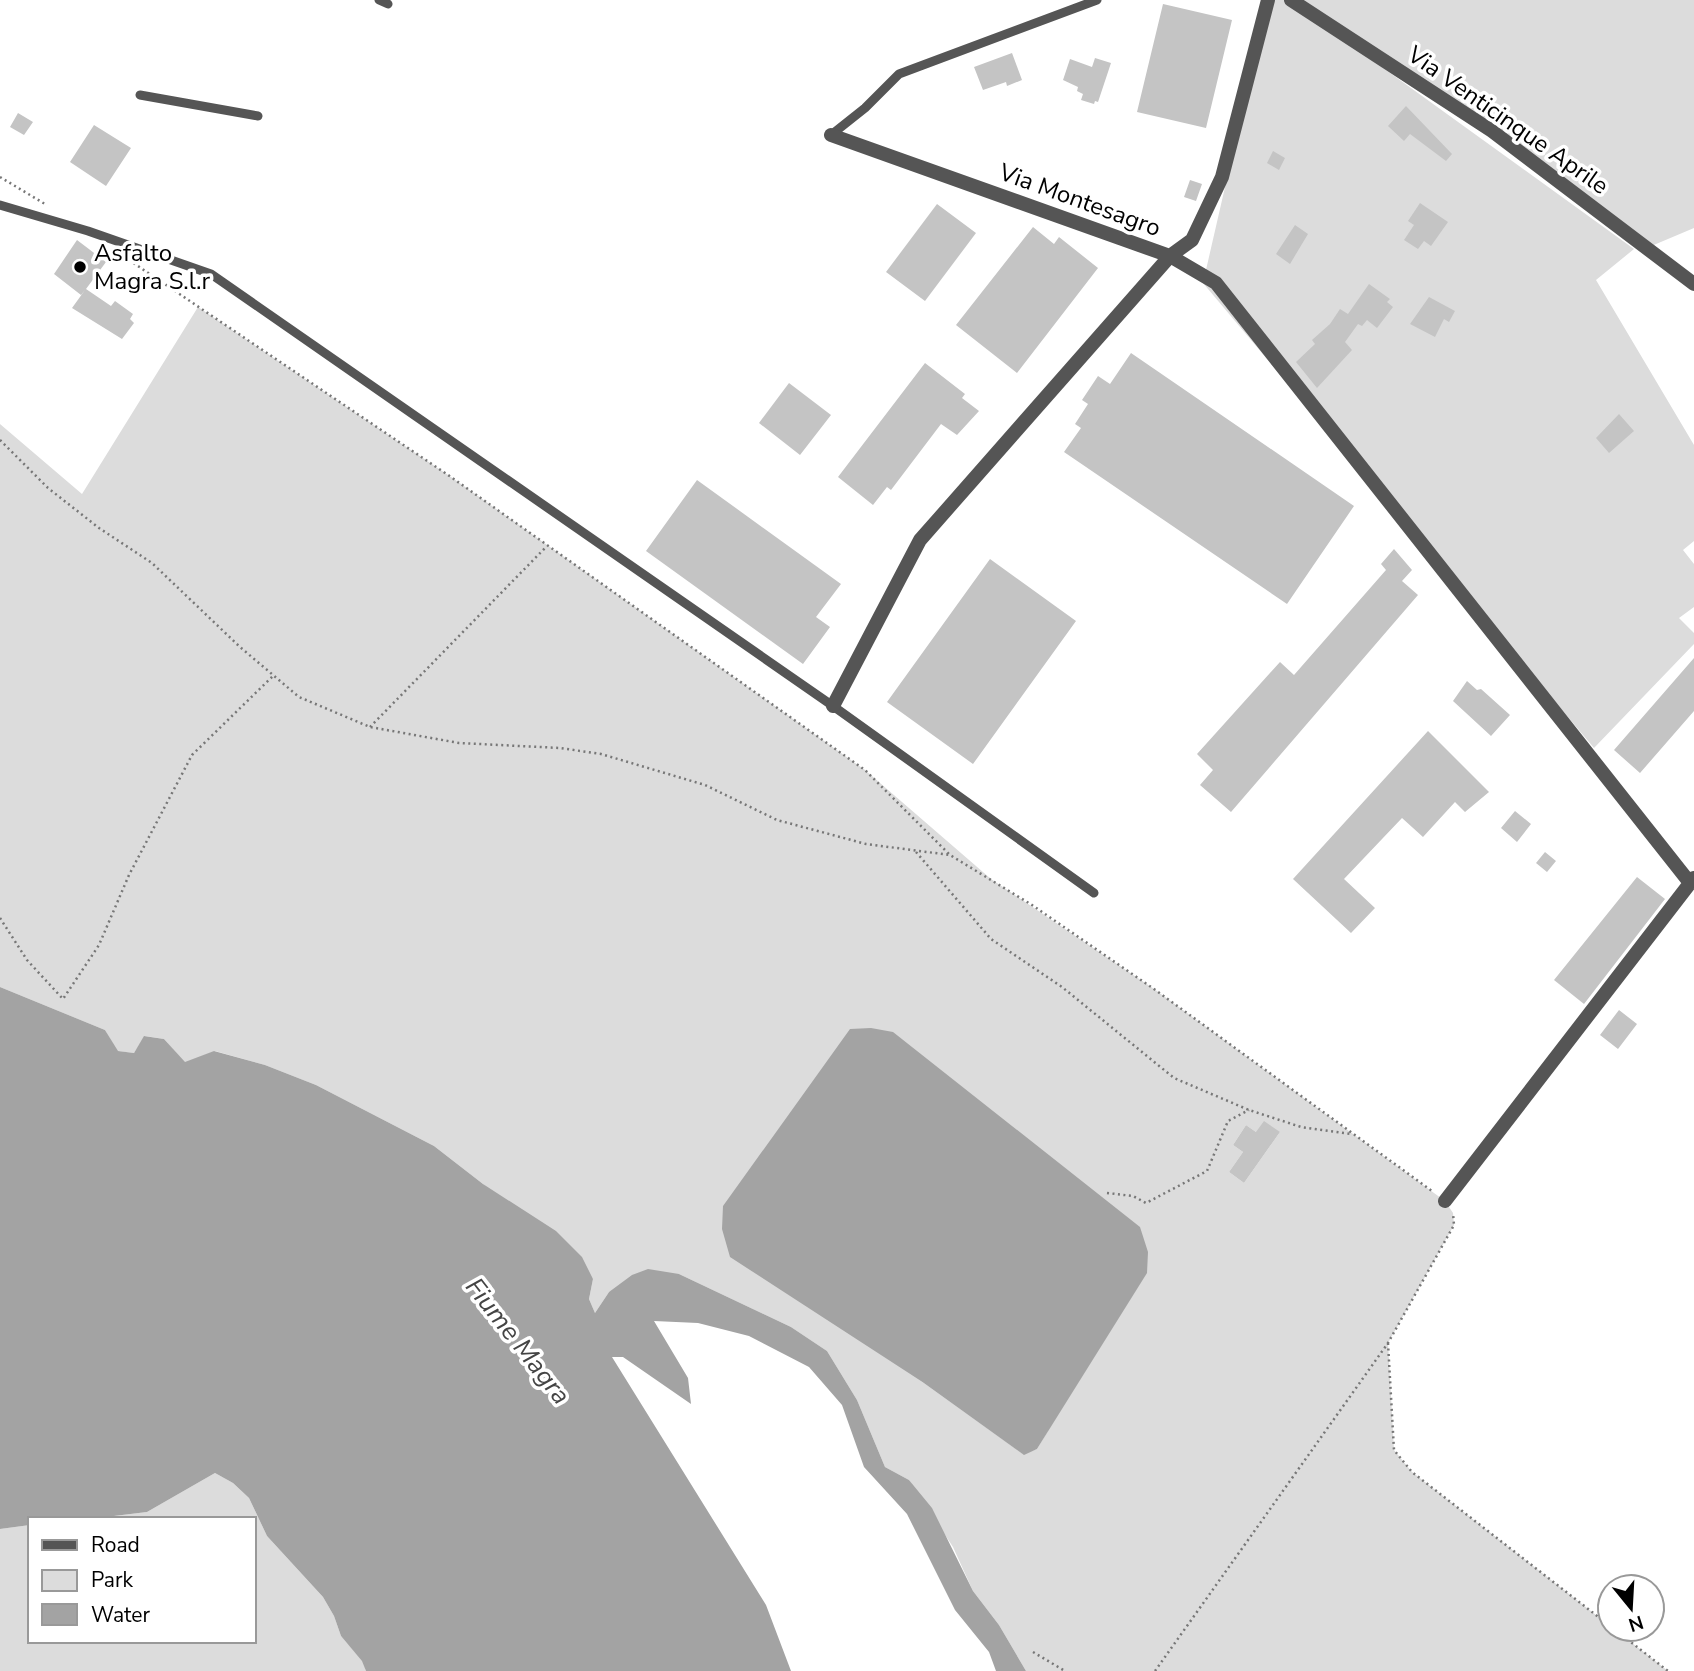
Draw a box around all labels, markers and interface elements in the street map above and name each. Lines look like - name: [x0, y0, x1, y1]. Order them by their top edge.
- street label: Via Venticinque Aprile: [1400, 38, 1615, 202]
- street label: Via Montesagro: [994, 156, 1165, 244]
- place label: Asfalto Magra S.l.r: [94, 237, 210, 297]
- marker: Asfalto Magra S.l.r: [72, 259, 88, 275]
- water label: Fiume Magra: [457, 1270, 579, 1412]
- legend: [28, 1517, 256, 1643]
- text: Road: [91, 1531, 140, 1559]
- text: Park: [91, 1566, 133, 1594]
- north arrow: [1596, 1573, 1666, 1643]
- text: Water: [91, 1601, 150, 1629]
- text: N: [1625, 1609, 1647, 1638]

